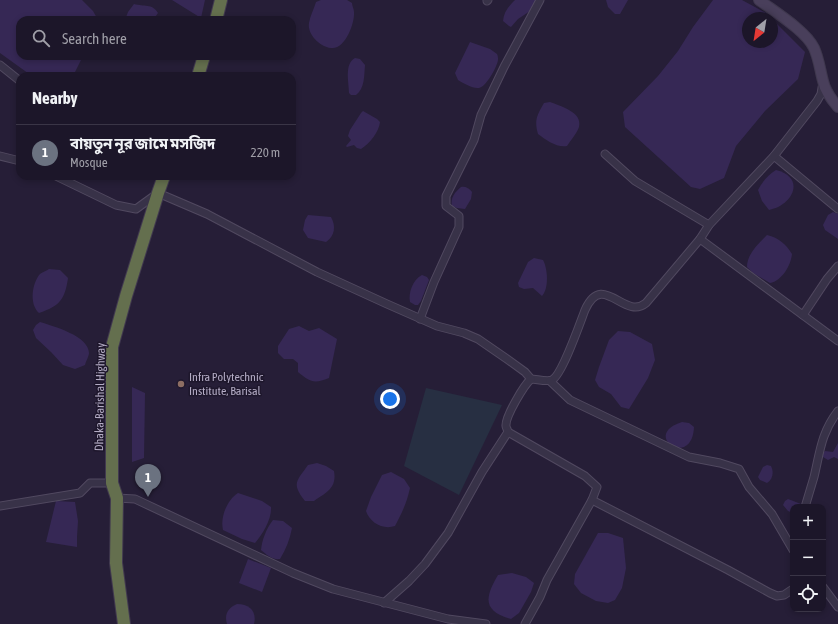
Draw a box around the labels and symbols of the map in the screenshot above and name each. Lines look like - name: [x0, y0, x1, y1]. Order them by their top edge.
- north arrow: [742, 12, 778, 48]
- street label: Dhaka-Barishal Highway: [92, 343, 108, 451]
- place label: Infra Polytechnic Institute, Barisal: [189, 370, 264, 398]
- marker: Infra Polytechnic Institute, Barisal: [176, 379, 186, 389]
- your location: [380, 389, 400, 409]
- pin: 1: [135, 464, 161, 497]

